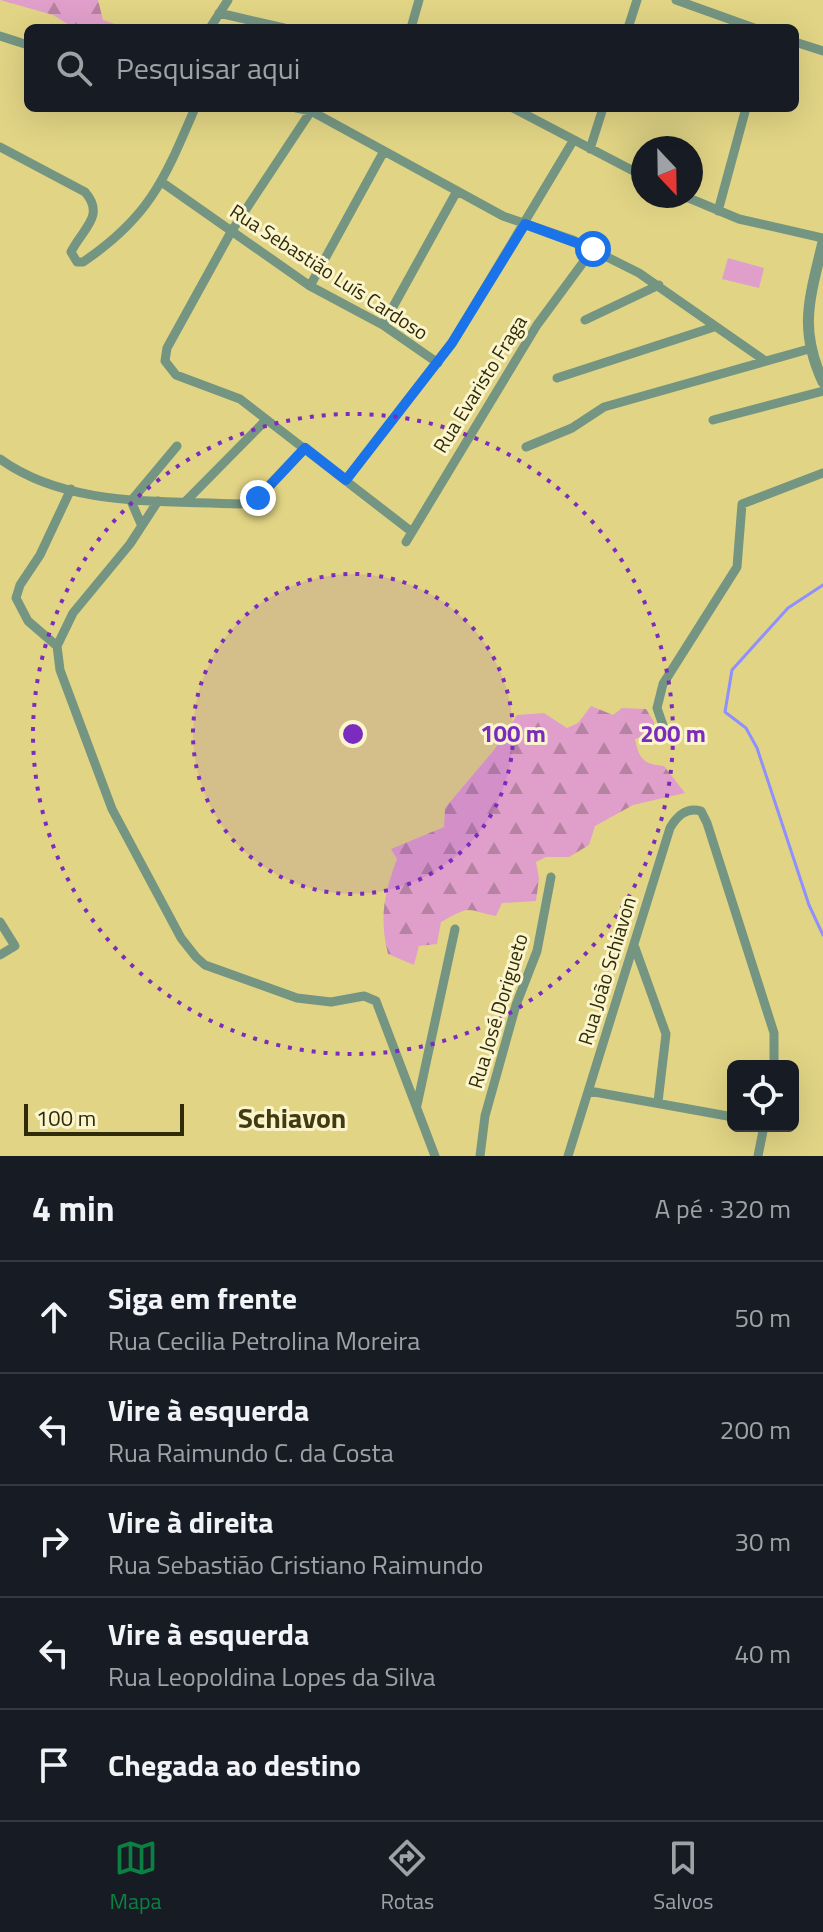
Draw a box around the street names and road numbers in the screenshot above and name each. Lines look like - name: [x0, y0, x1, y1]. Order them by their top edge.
- street label: Rua Sebastião Luís Cardoso: [224, 196, 435, 348]
- street label: Rua Evaristo Fraga: [425, 309, 534, 459]
- street label: Rua João Schiavon: [569, 893, 644, 1049]
- street label: Rua José Dorigueto: [459, 930, 536, 1092]

